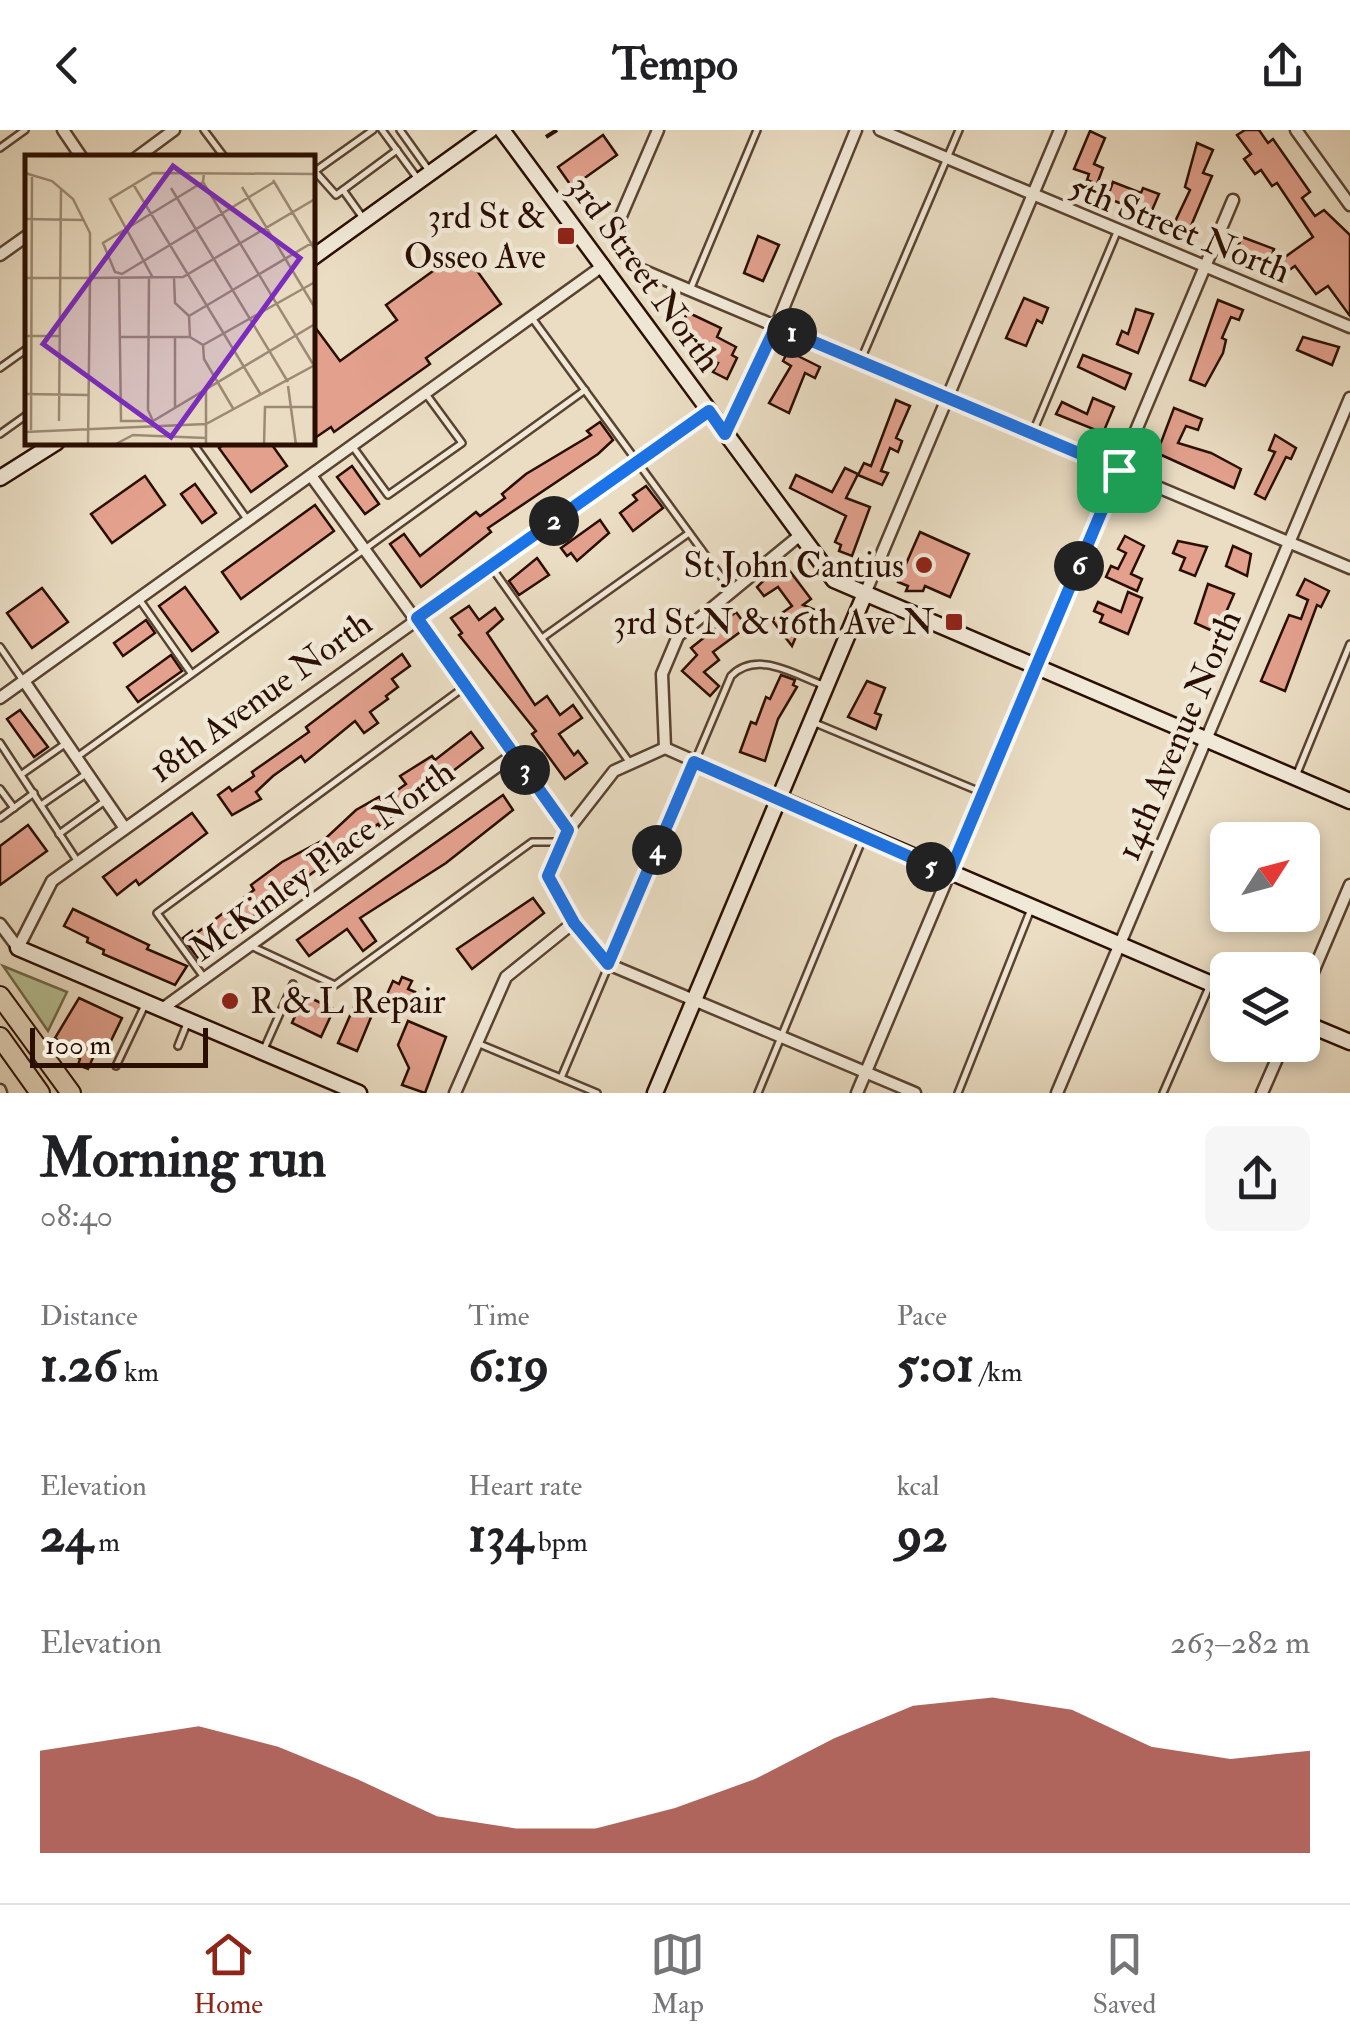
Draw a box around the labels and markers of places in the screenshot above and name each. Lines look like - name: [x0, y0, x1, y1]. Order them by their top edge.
- place label: 3rd St & Osseo Ave: [404, 195, 546, 279]
- marker: 3rd St & Osseo Ave: [555, 225, 577, 247]
- pin: 1: [767, 308, 817, 358]
- pin: [1077, 428, 1162, 513]
- pin: 2: [529, 496, 579, 546]
- pin: 6: [1054, 541, 1104, 591]
- place label: St John Cantius: [684, 544, 904, 588]
- marker: St John Cantius: [913, 554, 935, 576]
- place label: 3rd St N & 16th Ave N: [613, 601, 935, 645]
- marker: 3rd St N & 16th Ave N: [943, 611, 965, 633]
- pin: 3: [500, 745, 550, 795]
- pin: 4: [632, 825, 682, 875]
- pin: 5: [906, 842, 956, 892]
- place label: R & L Repair: [250, 980, 446, 1024]
- marker: R & L Repair: [219, 990, 241, 1012]

